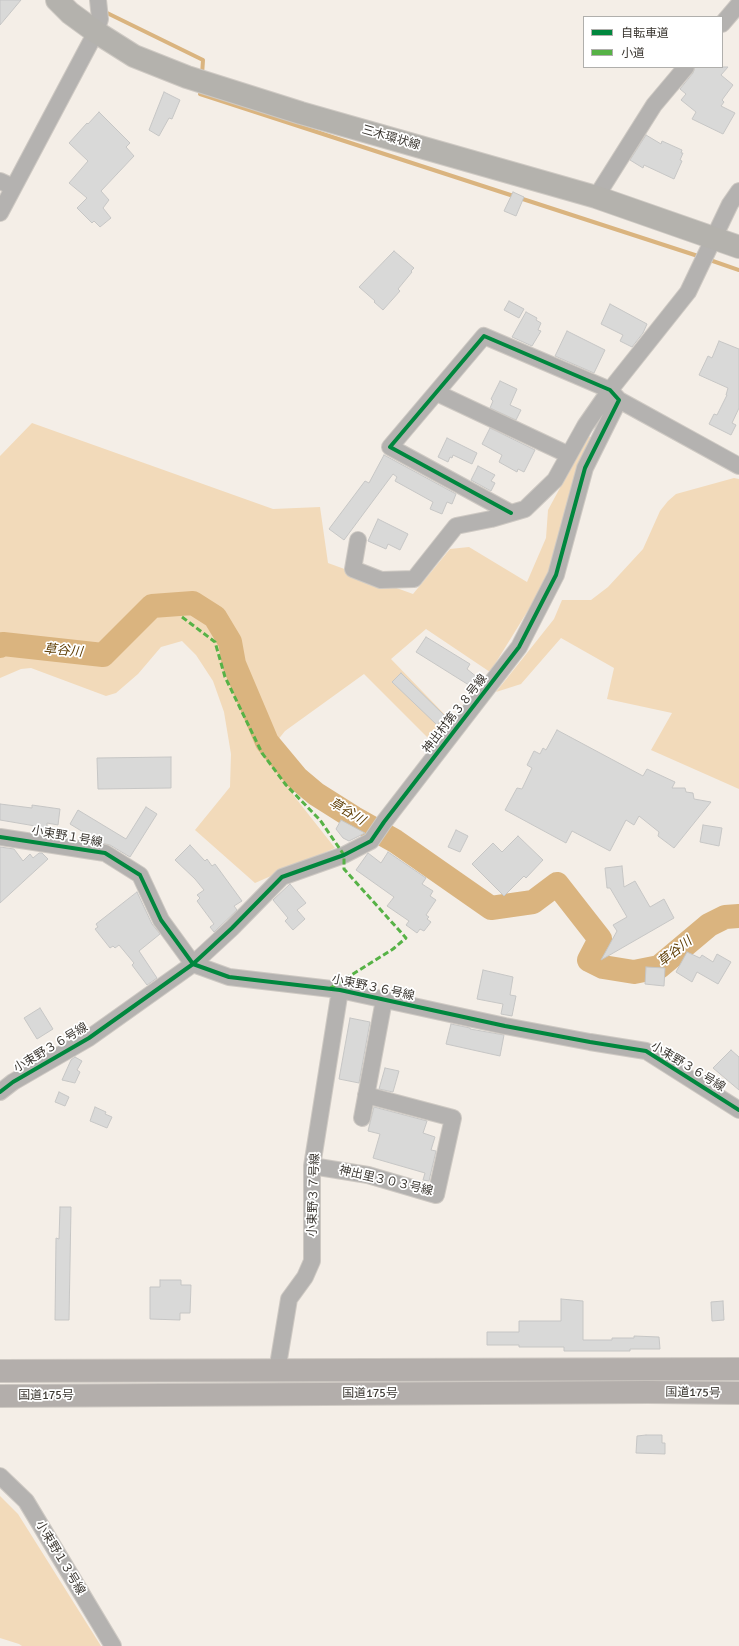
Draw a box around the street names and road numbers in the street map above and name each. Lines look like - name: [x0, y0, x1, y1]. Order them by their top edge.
- street label: 三木環状線: [360, 123, 422, 153]
- street label: 神出村第３８号線: [420, 672, 490, 756]
- street label: 小束野１号線: [30, 824, 104, 850]
- street label: 小束野３６号線: [330, 972, 416, 1004]
- street label: 小束野３６号線: [11, 1020, 91, 1076]
- street label: 小束野３６号線: [648, 1039, 728, 1095]
- street label: 小束野３７号線: [305, 1153, 323, 1237]
- street label: 神出里３０３号線: [338, 1163, 434, 1199]
- street label: 国道175号: [665, 1385, 721, 1401]
- street label: 国道175号: [342, 1387, 398, 1401]
- street label: 国道175号: [18, 1389, 74, 1403]
- street label: 小束野１３号線: [32, 1518, 88, 1598]

